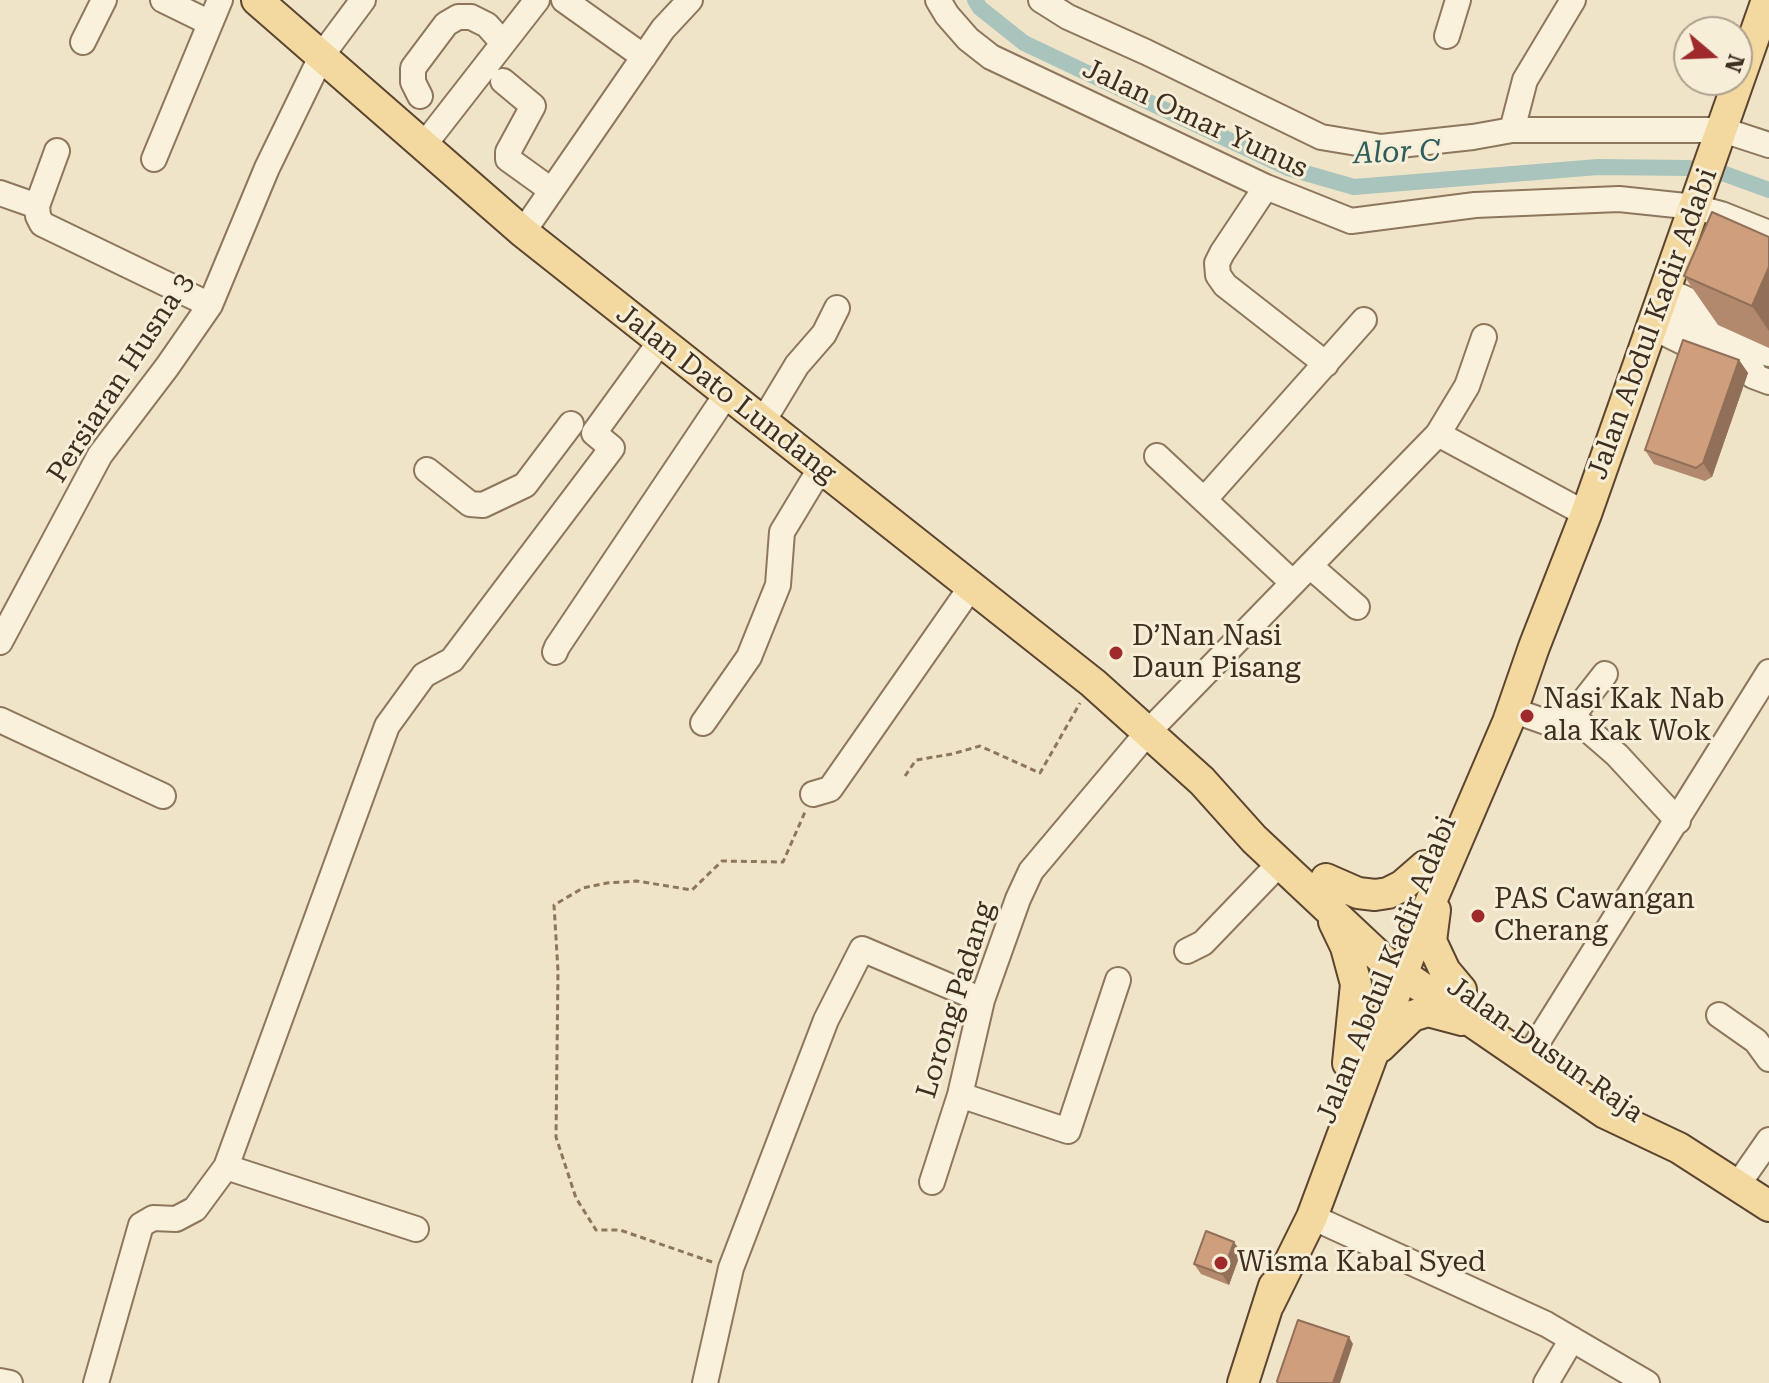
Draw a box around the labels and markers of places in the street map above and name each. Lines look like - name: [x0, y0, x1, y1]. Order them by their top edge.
- place label: D’Nan Nasi Daun Pisang: [1132, 620, 1301, 686]
- marker: D’Nan Nasi Daun Pisang: [1107, 644, 1125, 662]
- place label: Nasi Kak Nab ala Kak Wok: [1543, 683, 1725, 749]
- marker: Nasi Kak Nab ala Kak Wok: [1518, 707, 1536, 725]
- place label: PAS Cawangan Cherang: [1494, 883, 1695, 949]
- marker: PAS Cawangan Cherang: [1469, 907, 1487, 925]
- place label: Wisma Kabal Syed: [1237, 1246, 1486, 1280]
- marker: Wisma Kabal Syed: [1212, 1254, 1230, 1272]

